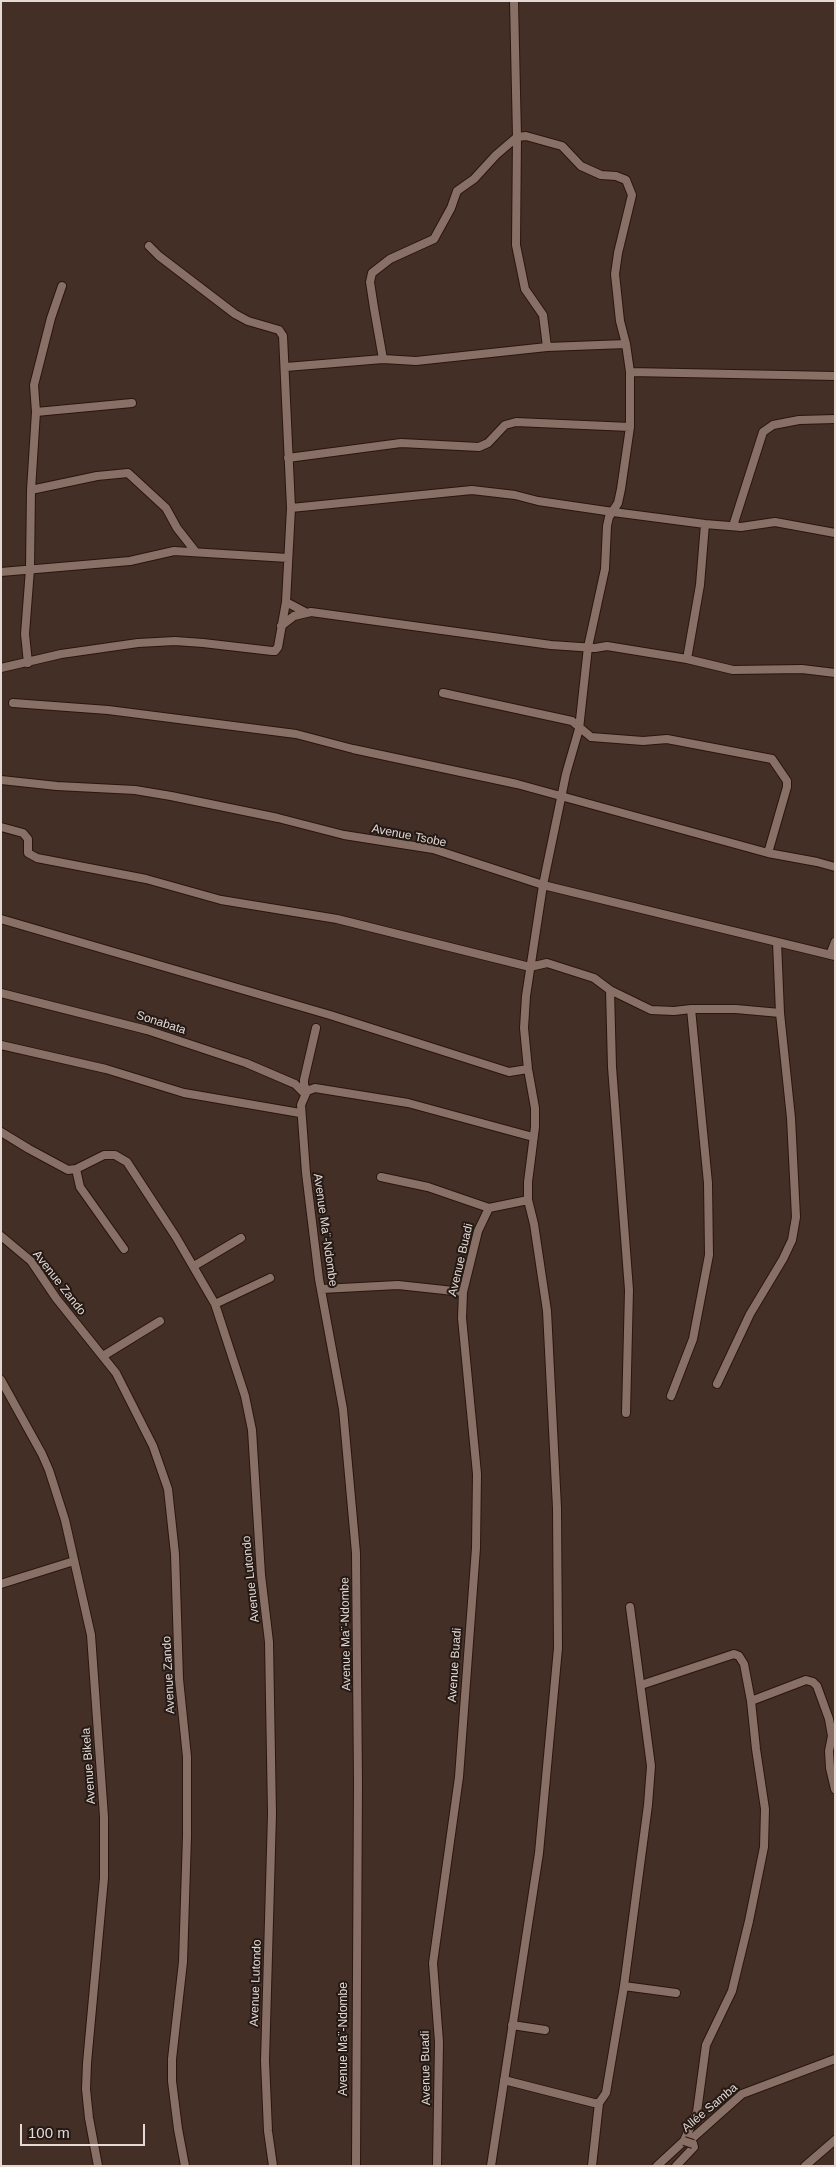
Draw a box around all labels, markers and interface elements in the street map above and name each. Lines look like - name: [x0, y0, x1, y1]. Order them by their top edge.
- street label: Avenue Tsobe: [370, 822, 448, 850]
- street label: Sonabata: [134, 1008, 188, 1038]
- street label: Avenue Ma¨-Ndombe: [310, 1173, 340, 1287]
- street label: Avenue Buadi: [446, 1222, 476, 1298]
- street label: Avenue Zando: [29, 1248, 89, 1318]
- street label: Avenue Lutondo: [239, 1535, 263, 1623]
- street label: Avenue Ma¨-Ndombe: [338, 1577, 354, 1691]
- street label: Avenue Buadi: [445, 1627, 465, 1703]
- street label: Avenue Zando: [160, 1636, 178, 1714]
- street label: Avenue Bikela: [79, 1727, 99, 1805]
- street label: Avenue Lutondo: [247, 1939, 265, 2027]
- street label: Avenue Ma¨-Ndombe: [337, 1982, 351, 2096]
- street label: Avenue Buadi: [418, 2031, 434, 2105]
- street label: Allée Samba: [679, 2081, 741, 2135]
- scale bar: [22, 2114, 148, 2146]
- text: 100 m: [28, 2124, 70, 2141]

